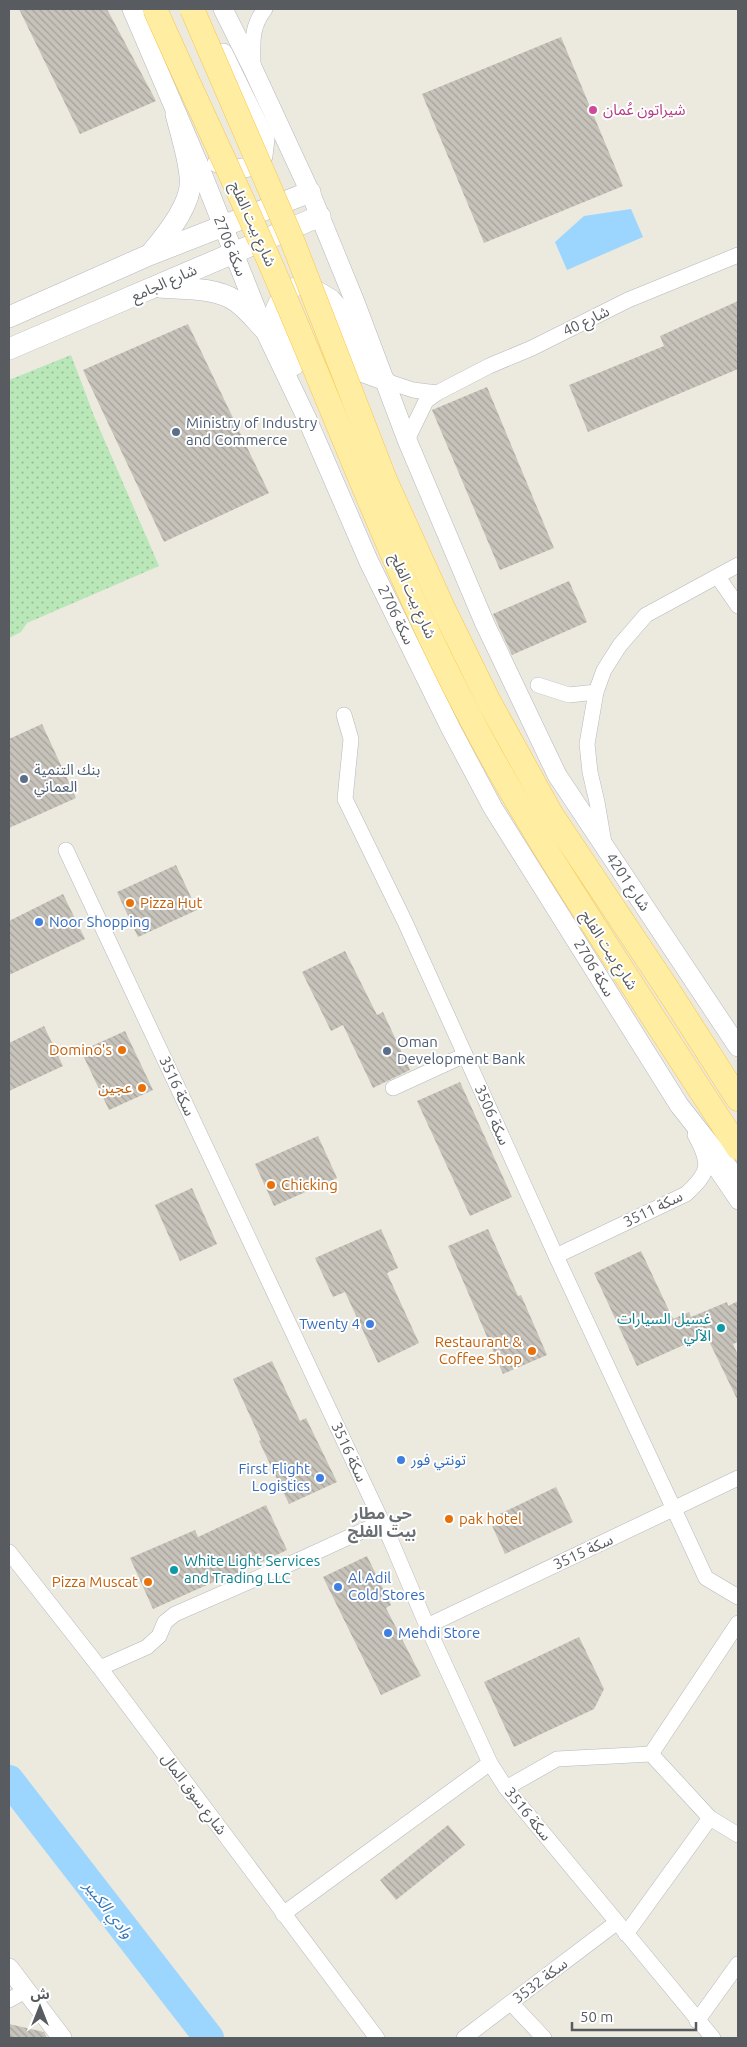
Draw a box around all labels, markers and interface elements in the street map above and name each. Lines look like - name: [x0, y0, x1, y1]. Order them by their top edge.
- place label: شيراتون عُمان: [603, 101, 686, 119]
- marker: شيراتون عُمان: [587, 104, 599, 116]
- street label: شارع بيت الفلج: [223, 179, 280, 271]
- street label: سكة 2706: [211, 213, 250, 279]
- street label: شارع الجامع: [128, 260, 201, 308]
- street label: 40 شارع: [560, 302, 614, 343]
- place label: Ministry of Industry and Commerce: [186, 414, 317, 448]
- marker: Ministry of Industry and Commerce: [170, 426, 182, 438]
- street label: شارع بيت الفلج: [383, 551, 440, 643]
- street label: سكة 2706: [375, 582, 418, 647]
- place label: بنك التنمية العماني: [34, 761, 100, 798]
- marker: بنك التنمية العماني: [18, 773, 30, 785]
- street label: شارع 4201: [599, 849, 654, 916]
- place label: Pizza Hut: [140, 894, 203, 911]
- marker: Pizza Hut: [124, 897, 136, 909]
- street label: شارع بيت الفلج: [574, 907, 642, 995]
- place label: Noor Shopping: [49, 913, 150, 930]
- marker: Noor Shopping: [33, 916, 45, 928]
- street label: سكة 2706: [571, 936, 618, 1000]
- place label: Oman Development Bank: [397, 1033, 526, 1067]
- place label: Domino's: [49, 1041, 112, 1058]
- marker: Domino's: [116, 1044, 128, 1056]
- marker: Oman Development Bank: [381, 1045, 393, 1057]
- street label: سكة 3516: [156, 1053, 199, 1119]
- place label: عجين: [98, 1079, 132, 1097]
- marker: عجين: [136, 1082, 148, 1094]
- street label: سكة 3506: [472, 1082, 513, 1148]
- place label: Chicking: [281, 1176, 338, 1193]
- marker: Chicking: [265, 1179, 277, 1191]
- street label: سكة 3511: [620, 1187, 685, 1230]
- place label: غسيل السيارات الآلي: [617, 1310, 711, 1347]
- place label: Twenty 4: [299, 1315, 360, 1332]
- marker: Twenty 4: [364, 1318, 376, 1330]
- marker: غسيل السيارات الآلي: [715, 1322, 727, 1334]
- place label: Restaurant & Coffee Shop: [435, 1333, 522, 1367]
- marker: Restaurant & Coffee Shop: [526, 1345, 538, 1357]
- street label: سكة 3516: [328, 1419, 371, 1485]
- place label: تونتي فور: [410, 1451, 466, 1471]
- marker: تونتي فور: [395, 1454, 407, 1466]
- place label: First Flight Logistics: [238, 1460, 310, 1494]
- marker: First Flight Logistics: [314, 1472, 326, 1484]
- district label: حي مطار بيت الفلج: [348, 1504, 416, 1544]
- place label: pak hotel: [459, 1510, 522, 1527]
- marker: pak hotel: [443, 1513, 455, 1525]
- street label: سكة 3515: [550, 1530, 616, 1573]
- place label: White Light Services and Trading LLC: [184, 1552, 320, 1586]
- marker: White Light Services and Trading LLC: [168, 1564, 180, 1576]
- place label: Al Adil Cold Stores: [348, 1569, 425, 1603]
- place label: Pizza Muscat: [52, 1573, 138, 1590]
- marker: Pizza Muscat: [142, 1576, 154, 1588]
- marker: Al Adil Cold Stores: [332, 1581, 344, 1593]
- place label: Mehdi Store: [398, 1624, 480, 1641]
- marker: Mehdi Store: [382, 1627, 394, 1639]
- street label: شارع سوق المال: [155, 1750, 231, 1840]
- street label: سكة 3516: [502, 1783, 555, 1844]
- water label: وادي الكبير: [76, 1875, 137, 1944]
- street label: سكة 3532: [509, 1954, 571, 2007]
- north arrow: [15, 1982, 65, 2032]
- text: ش: [30, 1986, 50, 2002]
- scale bar: [572, 2000, 696, 2032]
- text: 50 m: [580, 2008, 613, 2025]

